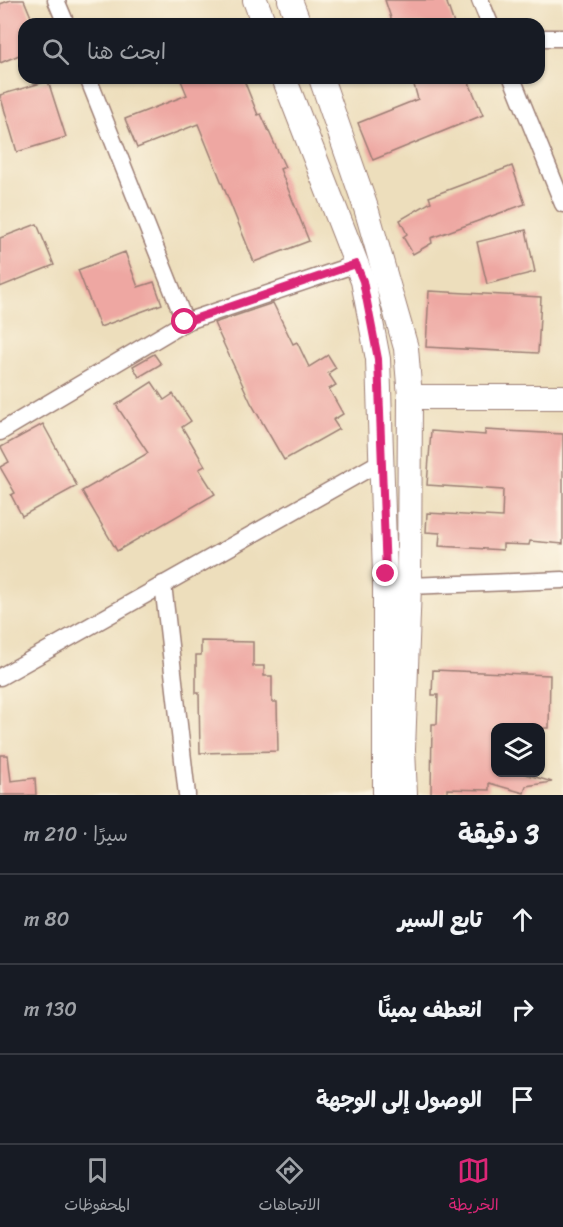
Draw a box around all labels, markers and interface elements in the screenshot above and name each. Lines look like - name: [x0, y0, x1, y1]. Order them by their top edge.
- search box: [18, 18, 545, 84]
- text: ابحث هنا: [87, 32, 166, 71]
- icon: search: [39, 35, 72, 68]
- route start: [171, 308, 197, 334]
- route end: [372, 560, 398, 586]
- map controls: [491, 723, 545, 777]
- button: layers: [491, 723, 545, 777]
- text: 3 دقيقة: [458, 811, 539, 857]
- text: سيرًا · 210 m: [24, 817, 128, 852]
- text: تابع السير: [398, 900, 482, 939]
- text: 80 m: [24, 902, 69, 937]
- icon: ahead: [506, 903, 539, 936]
- text: انعطف يمينًا: [378, 990, 482, 1029]
- text: 130 m: [24, 992, 77, 1027]
- icon: right: [506, 993, 539, 1026]
- text: الوصول إلى الوجهة: [316, 1080, 482, 1119]
- icon: arrive: [506, 1083, 539, 1116]
- tab: المحفوظات: [64, 1154, 130, 1219]
- tab: الاتجاهات: [259, 1154, 320, 1219]
- tab: الخريطة: [449, 1154, 499, 1219]

